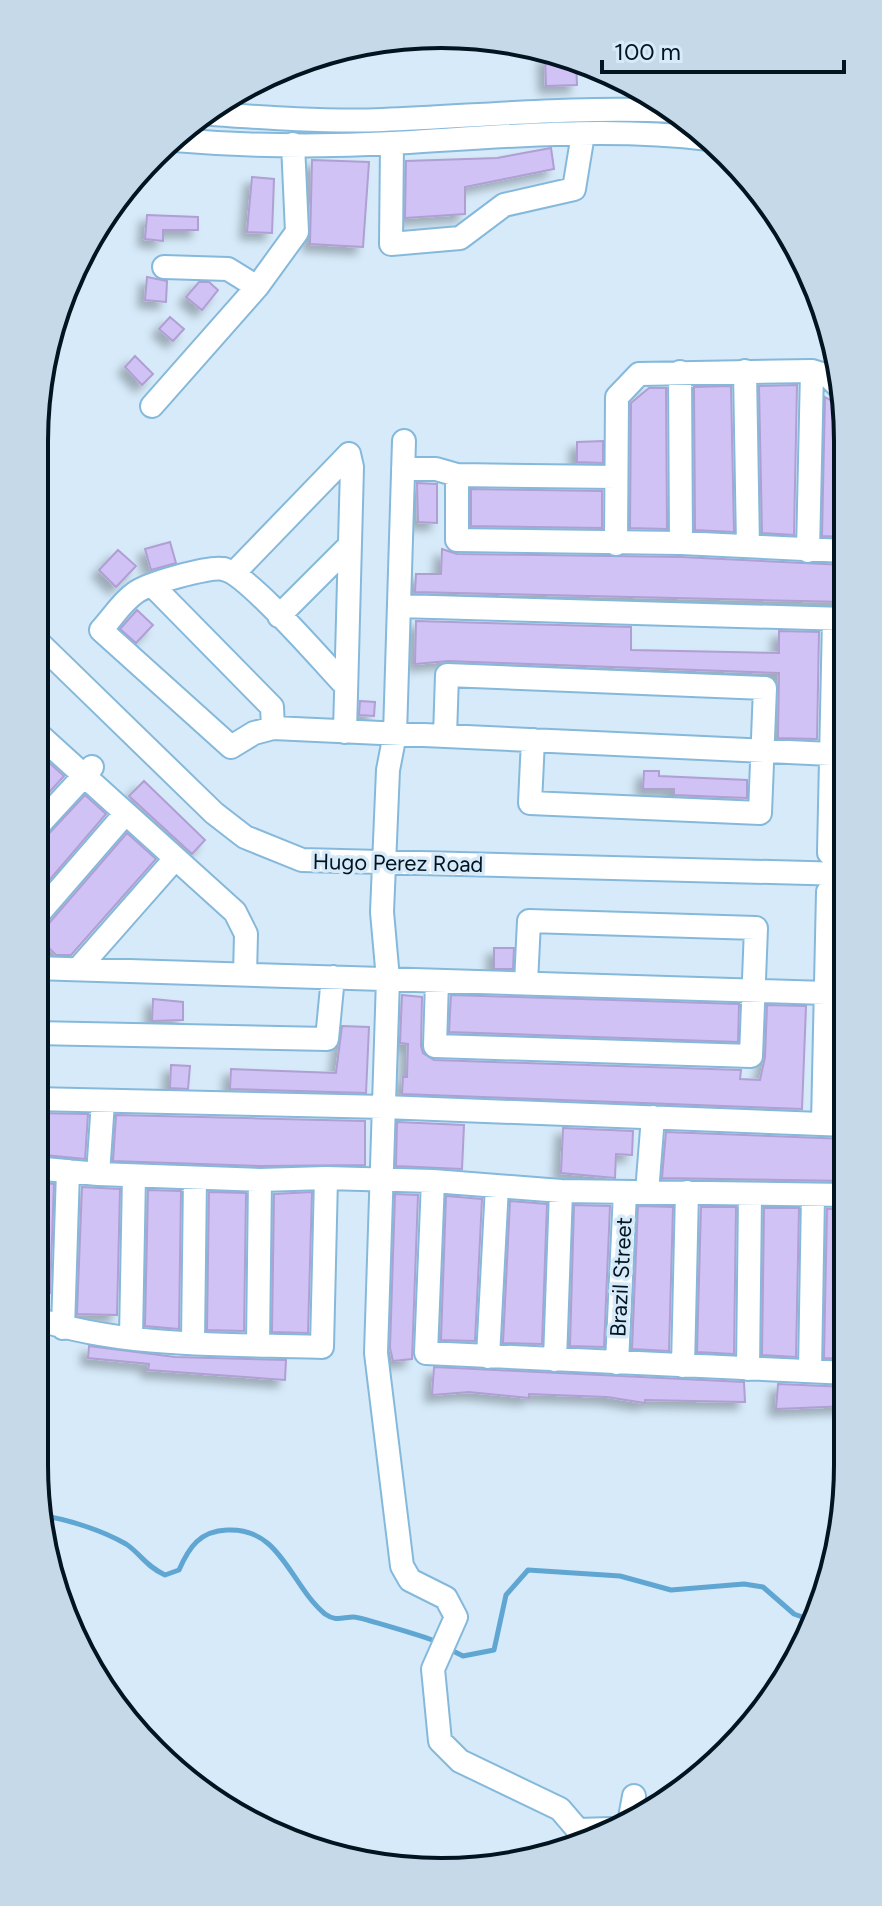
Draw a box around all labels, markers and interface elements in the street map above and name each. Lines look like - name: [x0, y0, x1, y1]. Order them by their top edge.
- scale bar: [602, 24, 844, 74]
- text: 100 m: [614, 37, 681, 66]
- street label: Hugo Perez Road: [312, 848, 484, 878]
- street label: Brazil Street: [604, 1216, 638, 1338]

